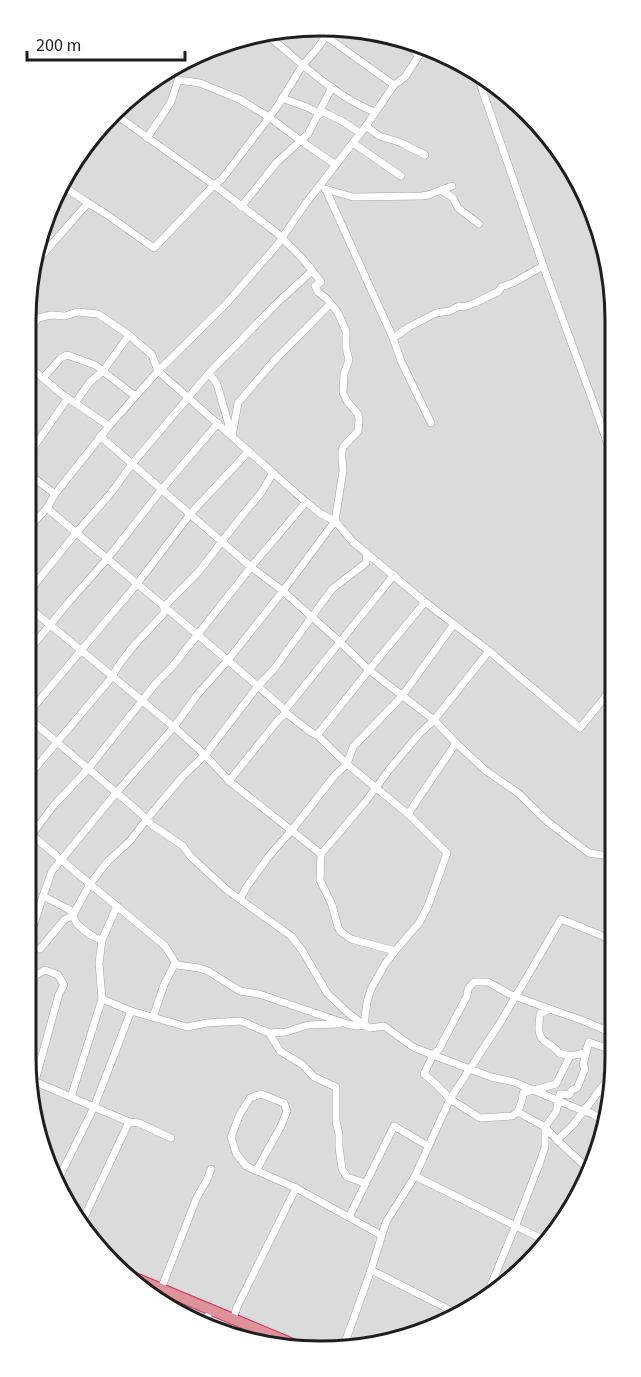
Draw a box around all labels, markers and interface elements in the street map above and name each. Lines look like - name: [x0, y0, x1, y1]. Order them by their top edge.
- scale bar: [27, 24, 184, 62]
- text: 200 m: [36, 33, 81, 58]

